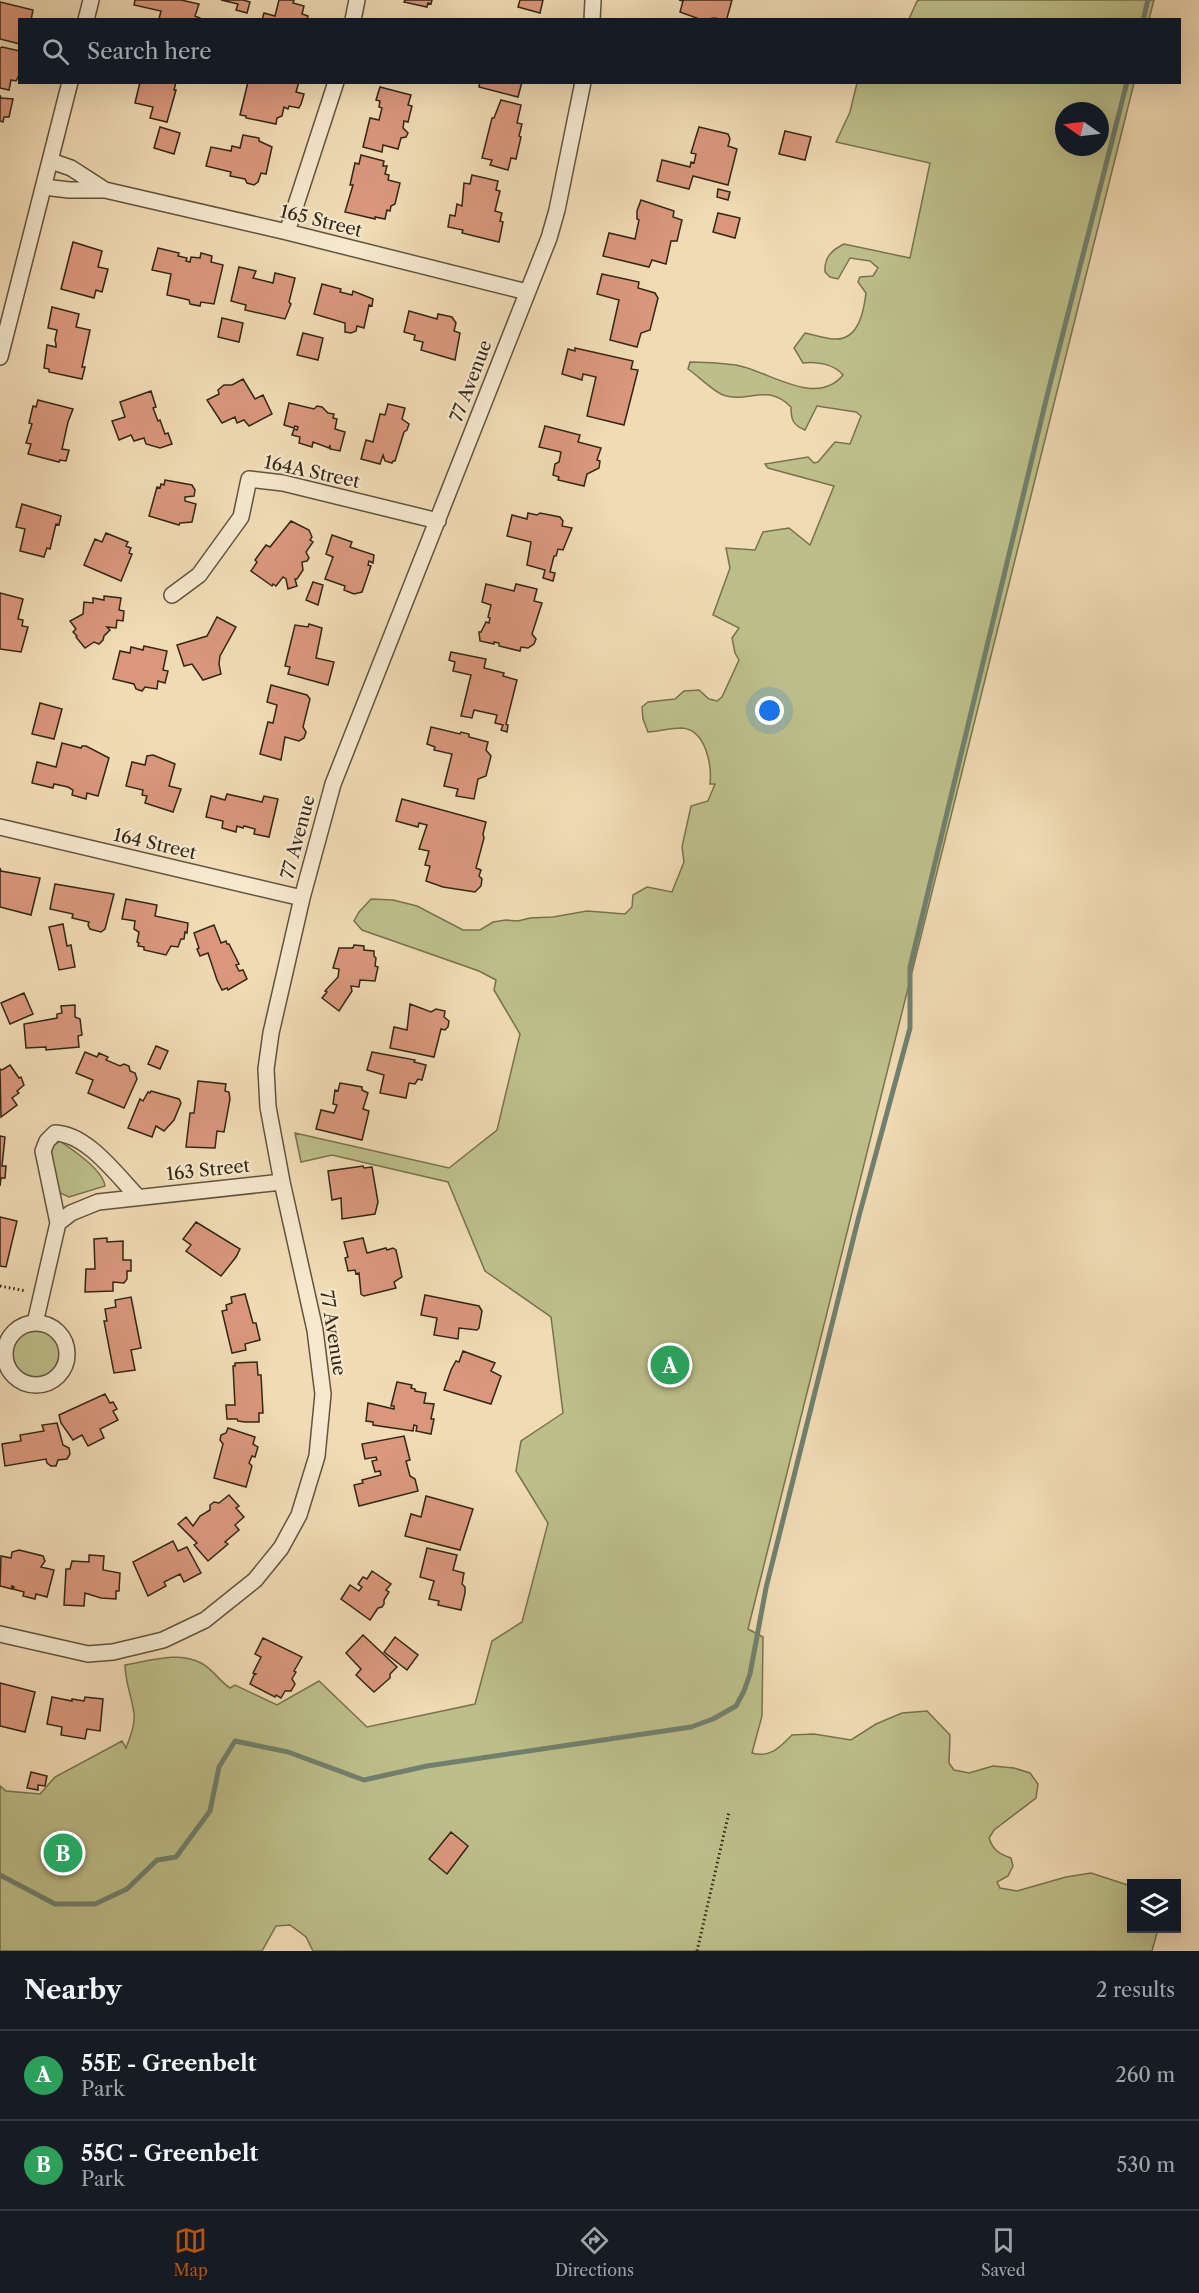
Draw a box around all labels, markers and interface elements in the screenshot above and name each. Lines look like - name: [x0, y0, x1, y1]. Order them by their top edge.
- search box: [18, 18, 1181, 84]
- icon: search: [39, 35, 72, 68]
- text: Search here: [87, 38, 212, 65]
- north arrow: [1055, 102, 1109, 156]
- street label: 165 Street: [278, 200, 365, 242]
- street label: 77 Avenue: [445, 337, 497, 425]
- street label: 164A Street: [262, 451, 362, 493]
- your location: [755, 696, 784, 725]
- street label: 77 Avenue: [276, 793, 320, 881]
- street label: 164 Street: [111, 824, 199, 864]
- street label: 163 Street: [165, 1155, 251, 1185]
- street label: 77 Avenue: [315, 1289, 351, 1377]
- pin: A: [650, 1342, 690, 1388]
- pin: B: [44, 1830, 82, 1876]
- map controls: [1127, 1879, 1181, 1933]
- button: layers: [1127, 1879, 1181, 1933]
- text: Nearby: [24, 1974, 122, 2006]
- text: 2 results: [1096, 1978, 1175, 2002]
- text: 55E - Greenbelt: [81, 2050, 256, 2077]
- text: A: [36, 2063, 51, 2087]
- text: 260 m: [1115, 2063, 1175, 2087]
- text: Park: [81, 2077, 124, 2101]
- text: 55C - Greenbelt: [81, 2140, 258, 2167]
- text: B: [36, 2153, 51, 2177]
- text: 530 m: [1117, 2153, 1175, 2177]
- text: Park: [81, 2167, 124, 2191]
- tab: Map: [174, 2224, 208, 2280]
- tab: Directions: [555, 2224, 634, 2280]
- tab: Saved: [981, 2224, 1025, 2280]

